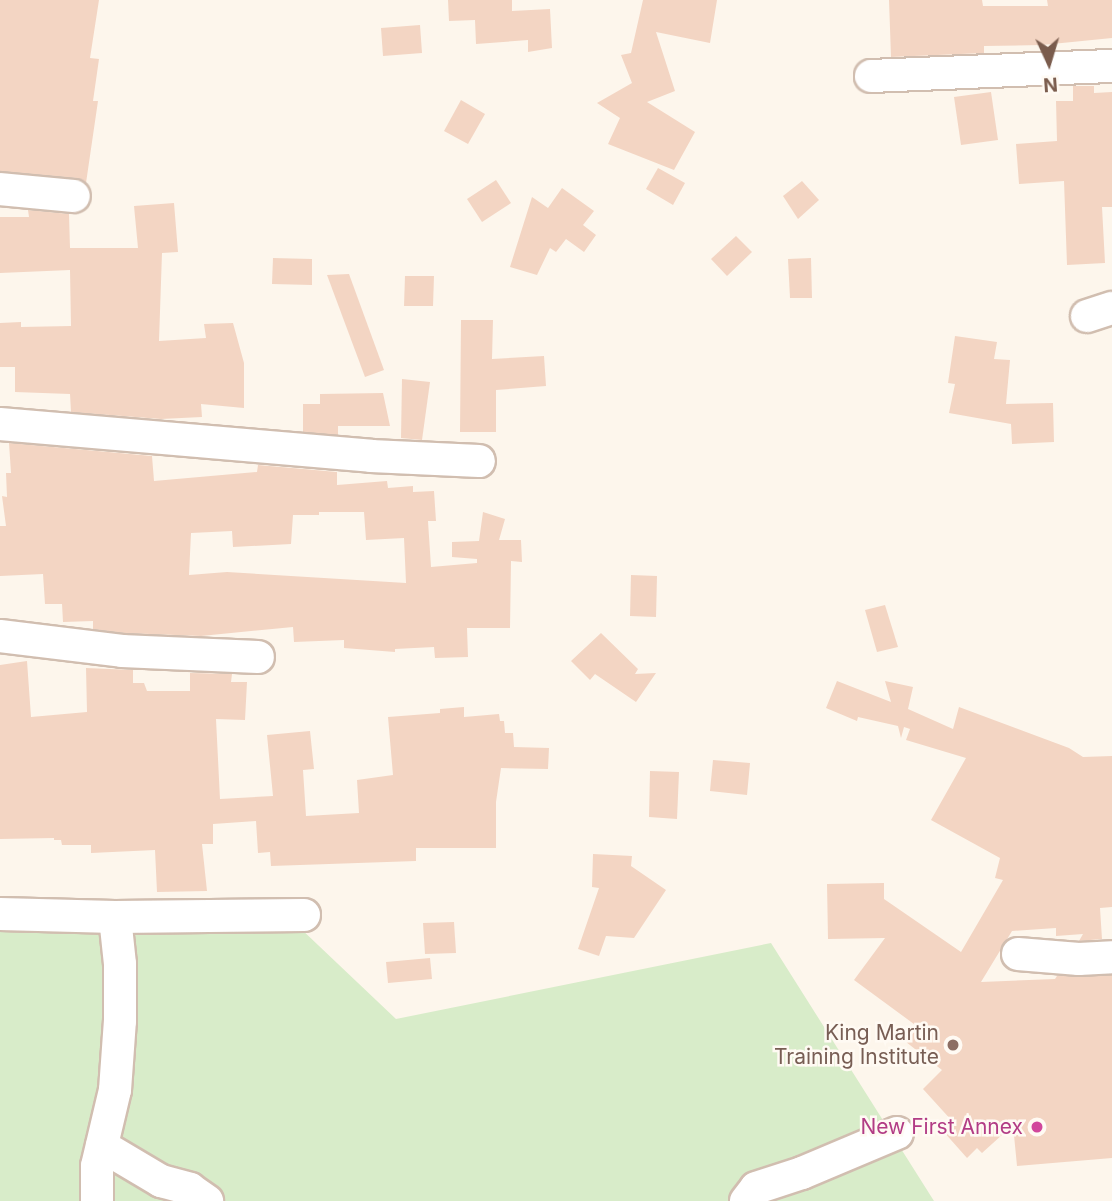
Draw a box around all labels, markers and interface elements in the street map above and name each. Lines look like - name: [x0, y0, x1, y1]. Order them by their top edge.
- north arrow: [1014, 28, 1084, 98]
- text: N: [1042, 72, 1059, 96]
- place label: King Martin Training Institute: [774, 1020, 939, 1070]
- marker: King Martin Training Institute: [945, 1037, 961, 1053]
- place label: New First Annex: [860, 1114, 1023, 1140]
- marker: New First Annex: [1029, 1119, 1045, 1135]

